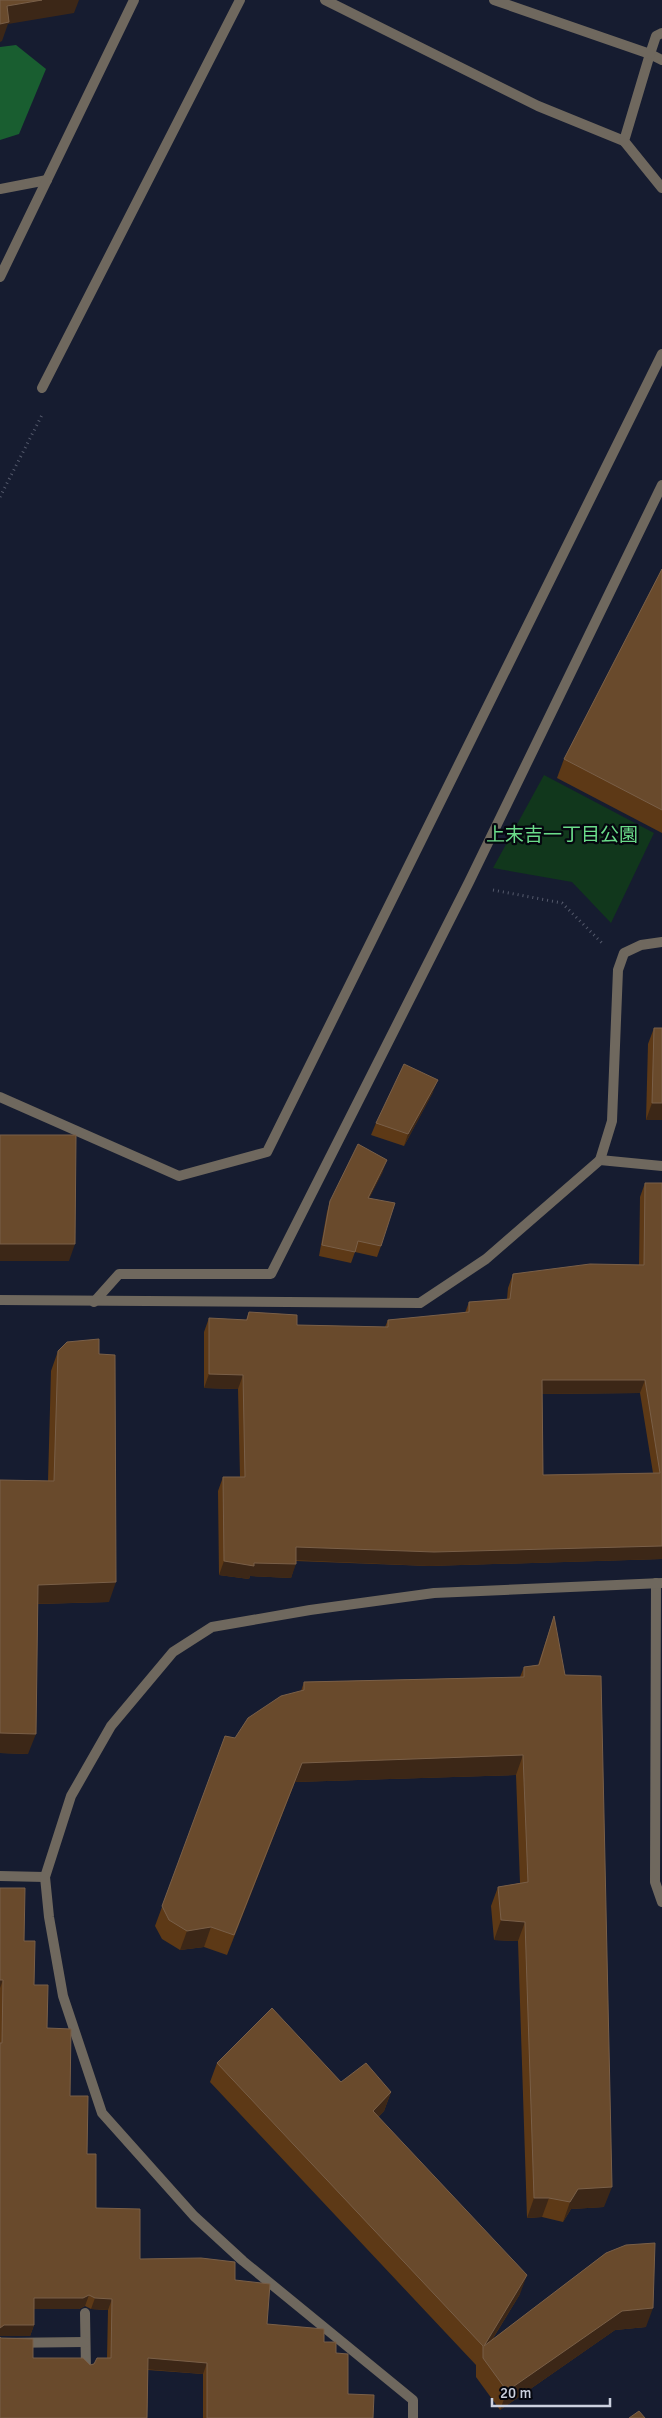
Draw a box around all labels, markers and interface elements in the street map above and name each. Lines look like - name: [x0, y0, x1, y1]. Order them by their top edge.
- park label: 上末吉一丁目公園: [486, 823, 638, 847]
- scale bar: [492, 2376, 610, 2408]
- text: 20 m: [500, 2384, 531, 2402]

